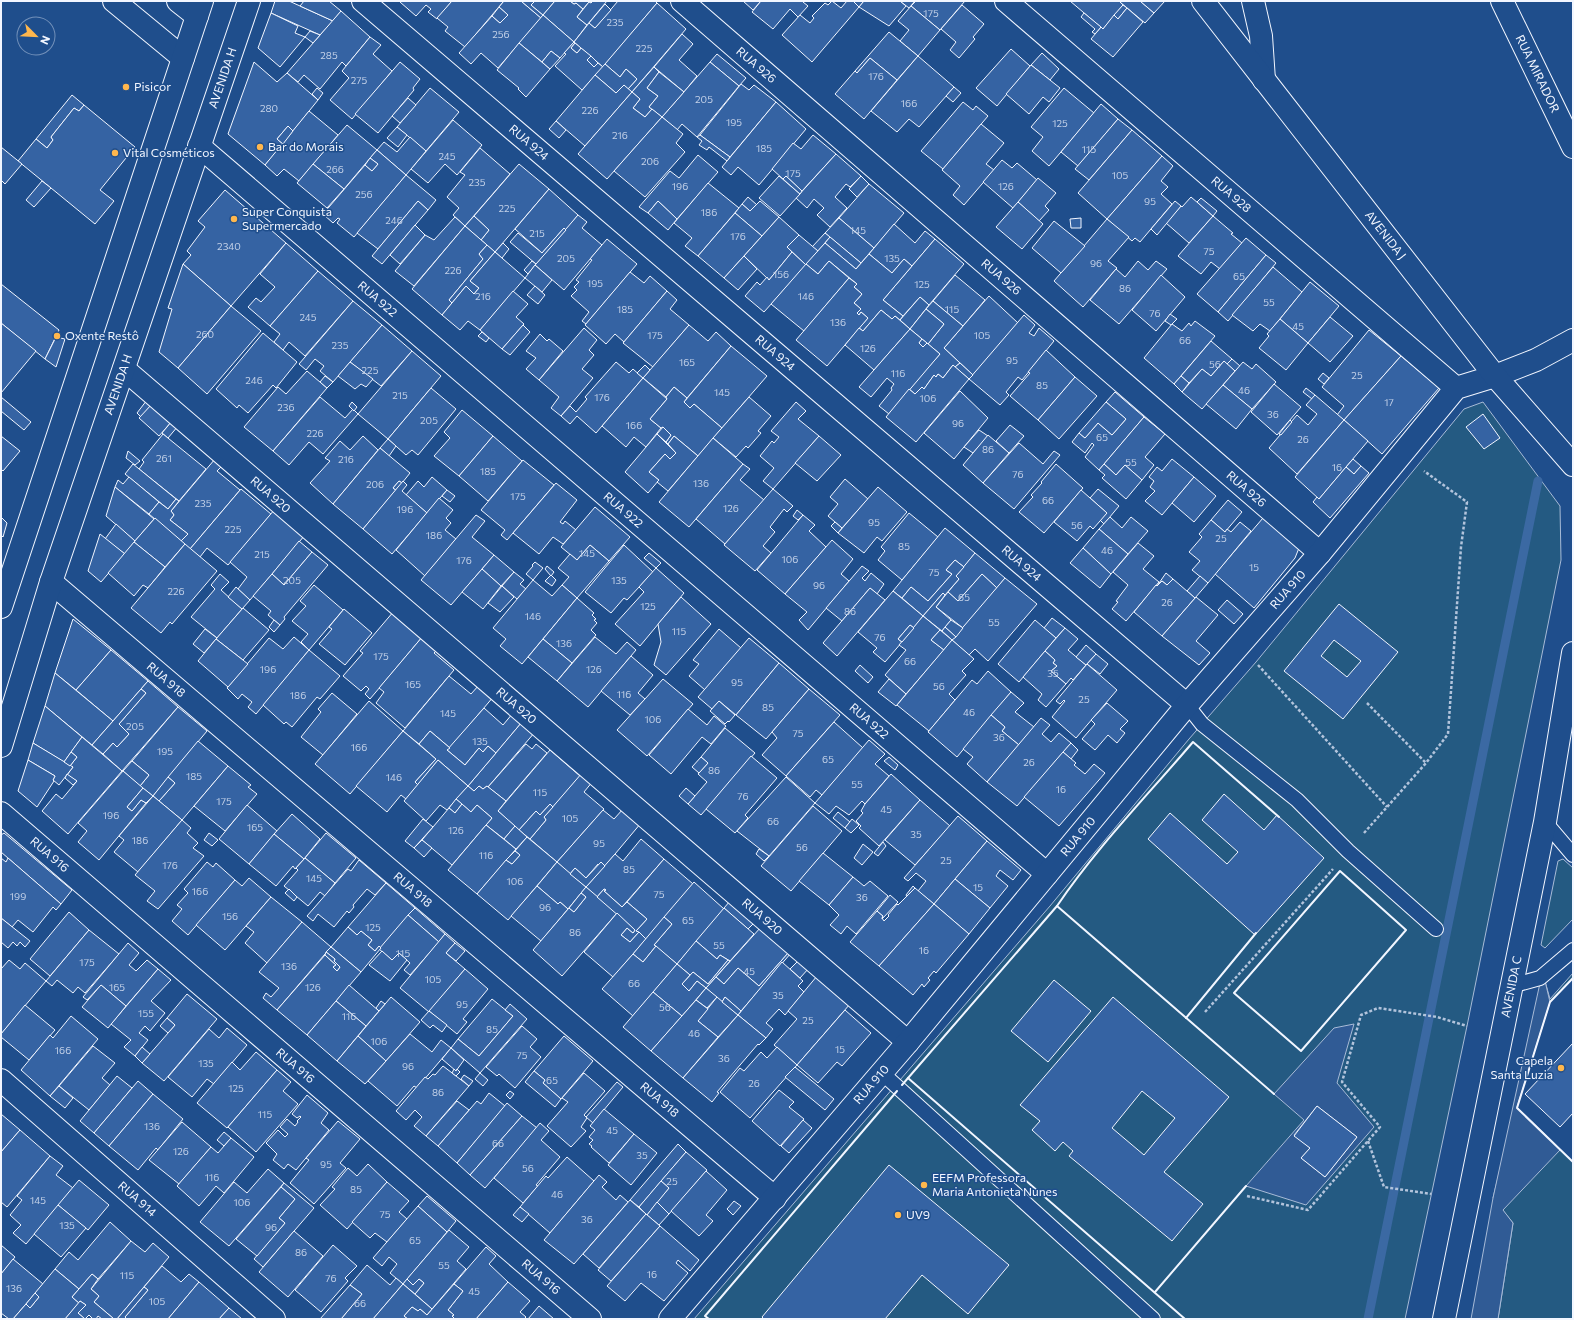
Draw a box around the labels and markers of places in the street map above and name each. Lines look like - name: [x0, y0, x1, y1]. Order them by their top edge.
- place label: Pisicor: [134, 79, 171, 93]
- marker: Pisicor: [121, 82, 131, 92]
- place label: Bar do Morais: [268, 139, 344, 153]
- marker: Bar do Morais: [255, 142, 265, 152]
- place label: Vital Cosméticos: [123, 145, 215, 159]
- marker: Vital Cosméticos: [110, 148, 120, 158]
- place label: Super Conquista Supermercado: [242, 204, 332, 232]
- marker: Super Conquista Supermercado: [229, 214, 239, 224]
- place label: Oxente Restô: [65, 328, 139, 342]
- marker: Oxente Restô: [52, 331, 62, 341]
- place label: Capela Santa Luzia: [1490, 1053, 1553, 1081]
- marker: Capela Santa Luzia: [1556, 1063, 1566, 1073]
- place label: EEFM Professora Maria Antonieta Nunes: [932, 1170, 1057, 1198]
- marker: EEFM Professora Maria Antonieta Nunes: [919, 1180, 929, 1190]
- place label: UV9: [906, 1207, 930, 1221]
- marker: UV9: [893, 1210, 903, 1220]

